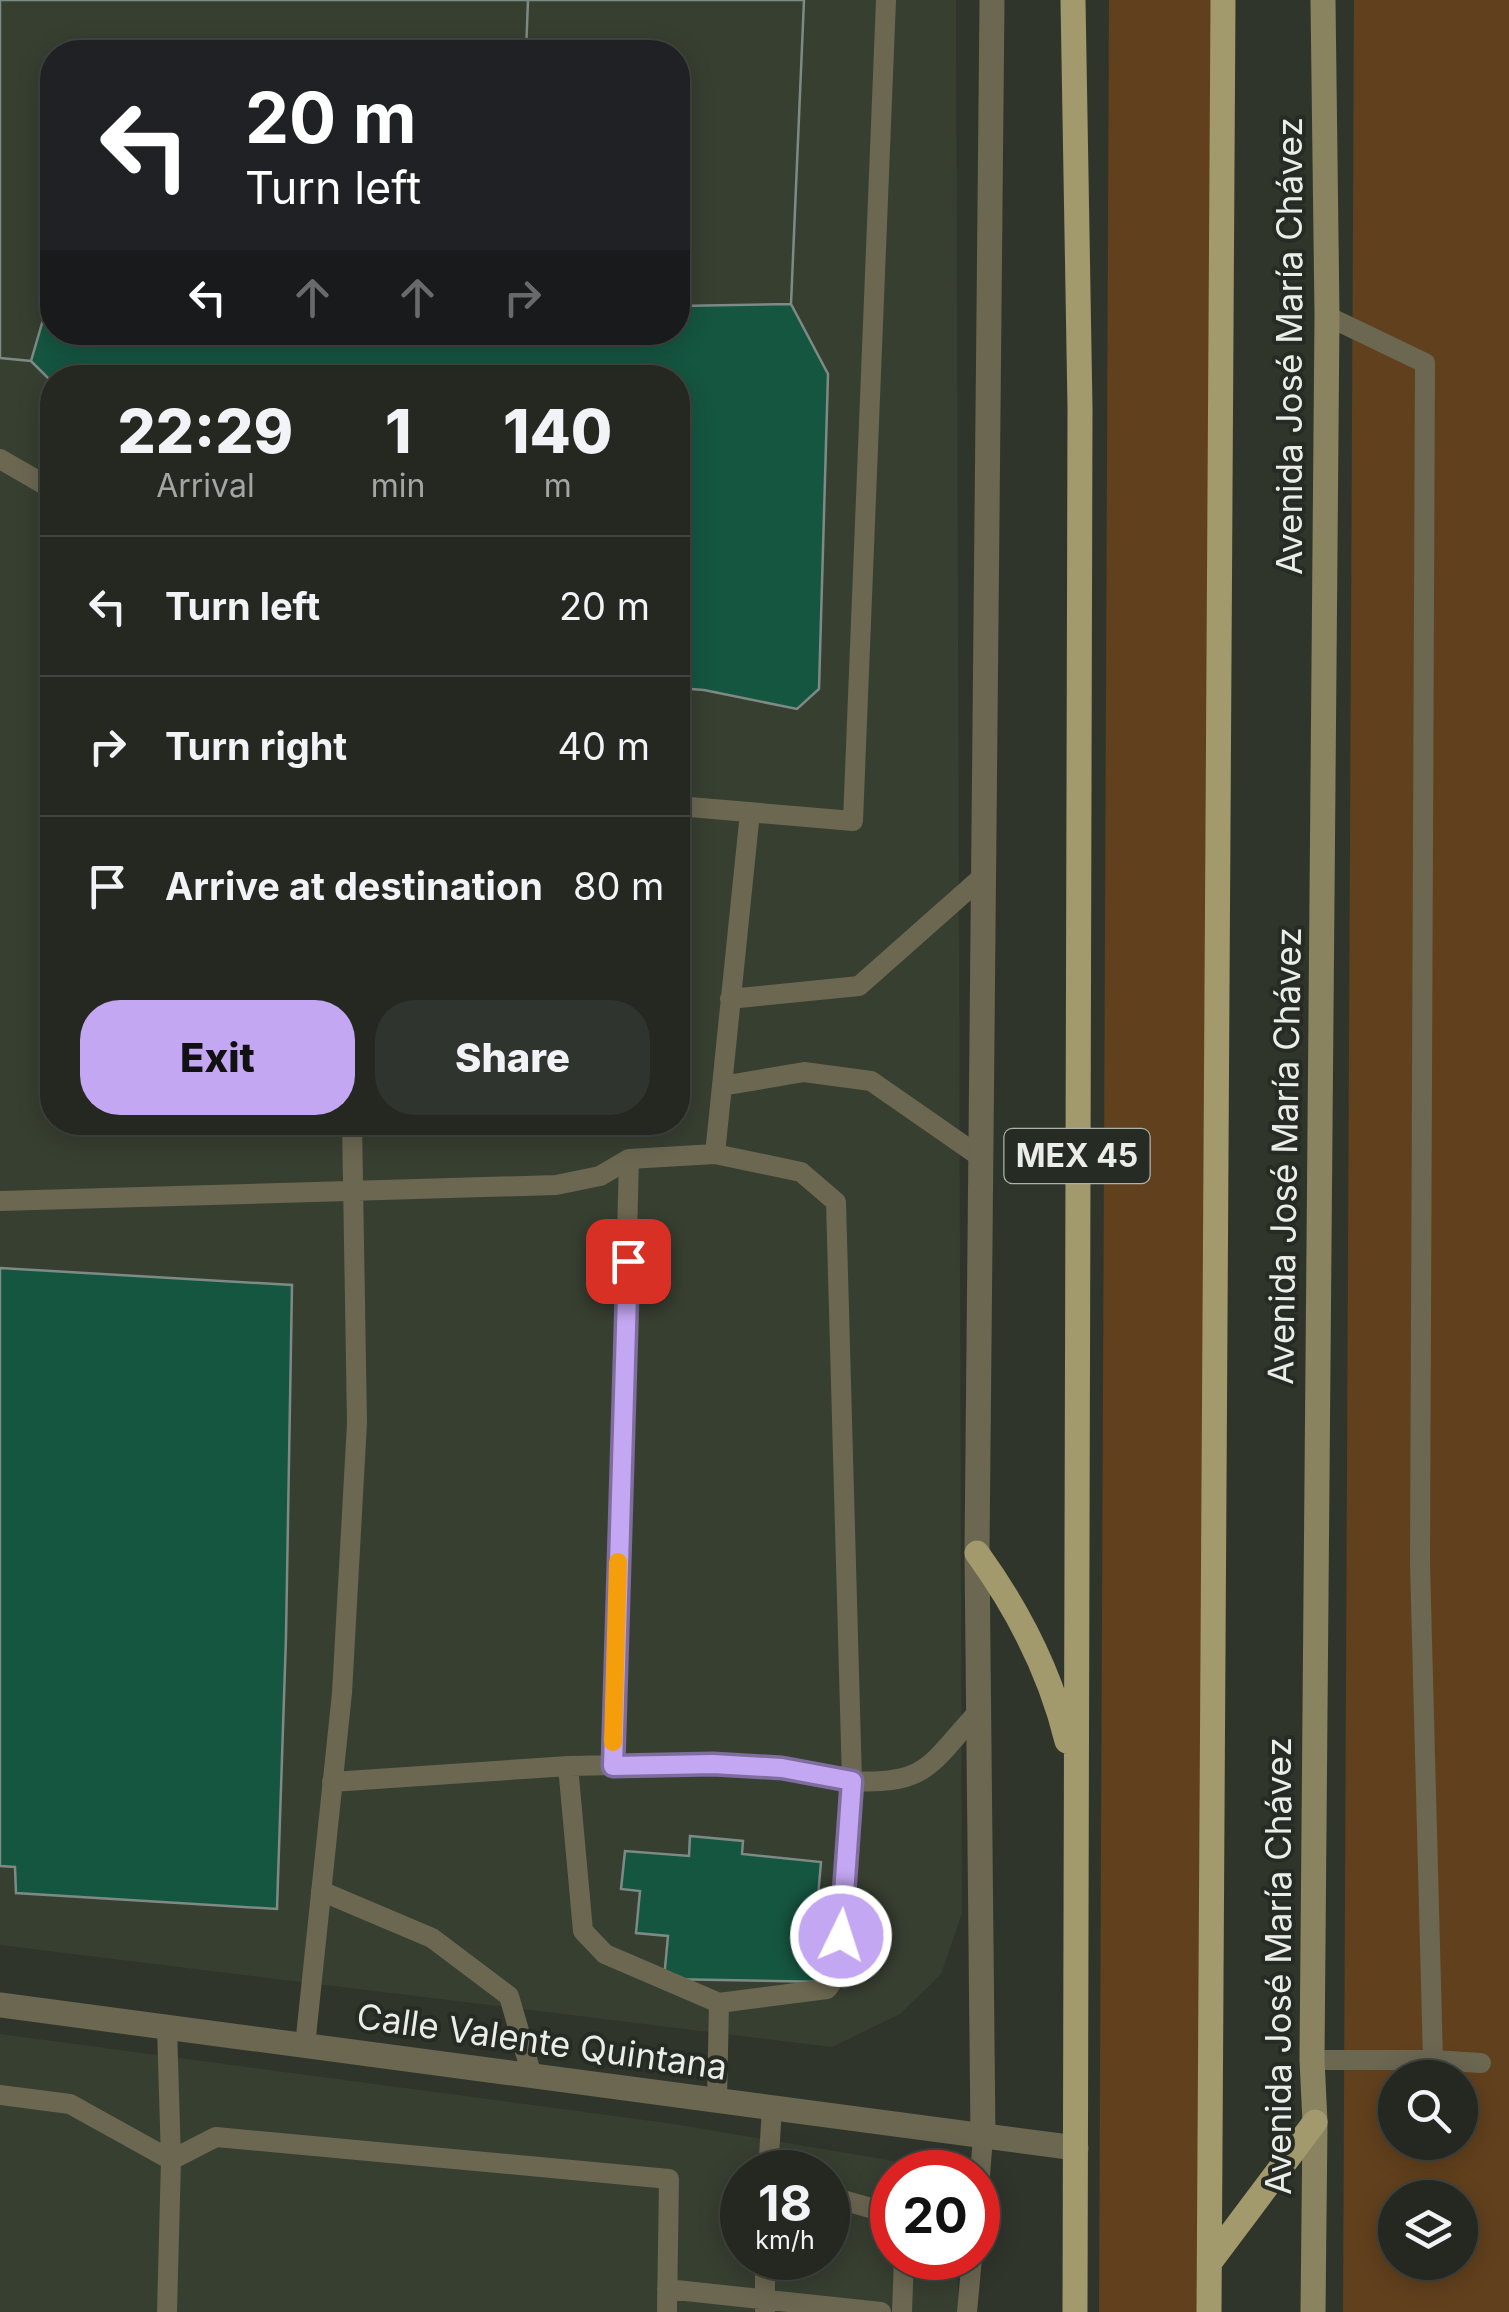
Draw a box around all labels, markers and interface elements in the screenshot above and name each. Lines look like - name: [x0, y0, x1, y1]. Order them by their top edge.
- text: 20 m: [245, 75, 417, 160]
- icon: left: [80, 80, 210, 210]
- street label: Avenida José María Chávez: [1268, 117, 1310, 575]
- text: Turn left: [245, 160, 421, 215]
- icon: left: [180, 270, 235, 325]
- icon: ahead: [285, 270, 340, 325]
- icon: ahead: [390, 270, 445, 325]
- icon: right: [495, 270, 550, 325]
- text: 22:29: [118, 395, 293, 467]
- text: 1: [385, 395, 411, 467]
- text: 140: [503, 395, 612, 467]
- text: Arrival: [156, 466, 255, 505]
- text: min: [371, 466, 425, 505]
- text: m: [544, 466, 572, 505]
- icon: left: [80, 579, 135, 634]
- text: Turn left: [165, 583, 320, 629]
- text: 20 m: [559, 583, 650, 629]
- icon: right: [80, 719, 135, 774]
- text: Turn right: [165, 723, 347, 769]
- text: 40 m: [558, 723, 650, 769]
- icon: arrive: [80, 859, 135, 914]
- text: Arrive at destination: [165, 863, 543, 909]
- text: 80 m: [573, 863, 664, 909]
- street label: Avenida José María Chávez: [1259, 927, 1309, 1385]
- button: Exit: [80, 1000, 355, 1115]
- button: Share: [375, 1000, 650, 1115]
- road number: MEX 45: [1004, 1129, 1150, 1183]
- pin: [586, 1219, 671, 1304]
- icon: arrive: [601, 1234, 656, 1289]
- street label: Avenida José María Chávez: [1257, 1737, 1299, 2195]
- position arrow: [789, 1884, 893, 1988]
- street label: Calle Valente Quintana: [354, 1994, 730, 2088]
- map controls: [1378, 2060, 1478, 2280]
- button: search: [1378, 2060, 1478, 2160]
- speed limit sign: 20: [870, 2150, 1000, 2280]
- text: 18: [758, 2173, 812, 2233]
- button: layers: [1378, 2180, 1478, 2280]
- text: km/h: [755, 2225, 815, 2255]

